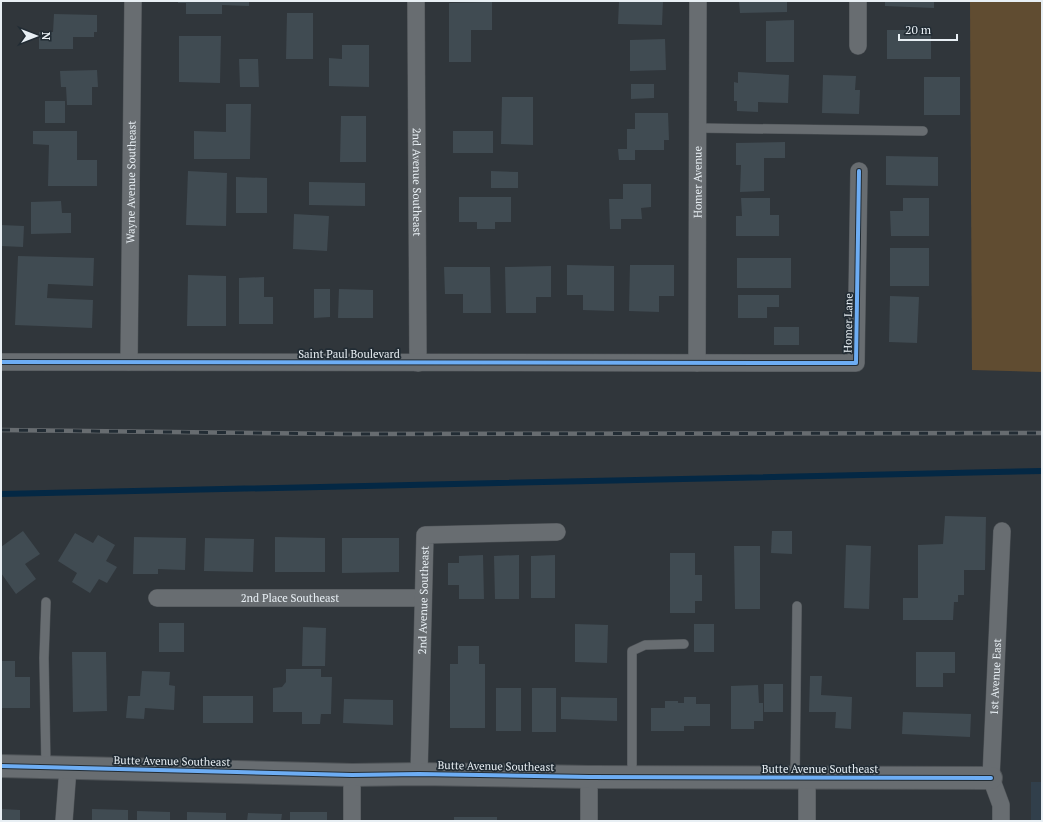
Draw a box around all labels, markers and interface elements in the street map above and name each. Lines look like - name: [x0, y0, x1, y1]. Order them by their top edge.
- north arrow: [16, 16, 56, 56]
- scale bar: [899, 16, 957, 42]
- text: 20 m: [905, 22, 932, 37]
- text: N: [39, 32, 53, 41]
- street label: Wayne Avenue Southeast: [123, 120, 139, 244]
- street label: 2nd Avenue Southeast: [410, 128, 424, 236]
- street label: Homer Avenue: [690, 146, 705, 218]
- street label: Homer Lane: [840, 293, 856, 353]
- street label: Saint Paul Boulevard: [298, 347, 400, 361]
- street label: 2nd Avenue Southeast: [415, 546, 432, 655]
- street label: 2nd Place Southeast: [241, 591, 339, 605]
- street label: 1st Avenue East: [987, 638, 1004, 716]
- street label: Butte Avenue Southeast: [114, 753, 230, 769]
- street label: Butte Avenue Southeast: [438, 758, 554, 774]
- street label: Butte Avenue Southeast: [762, 762, 878, 776]

